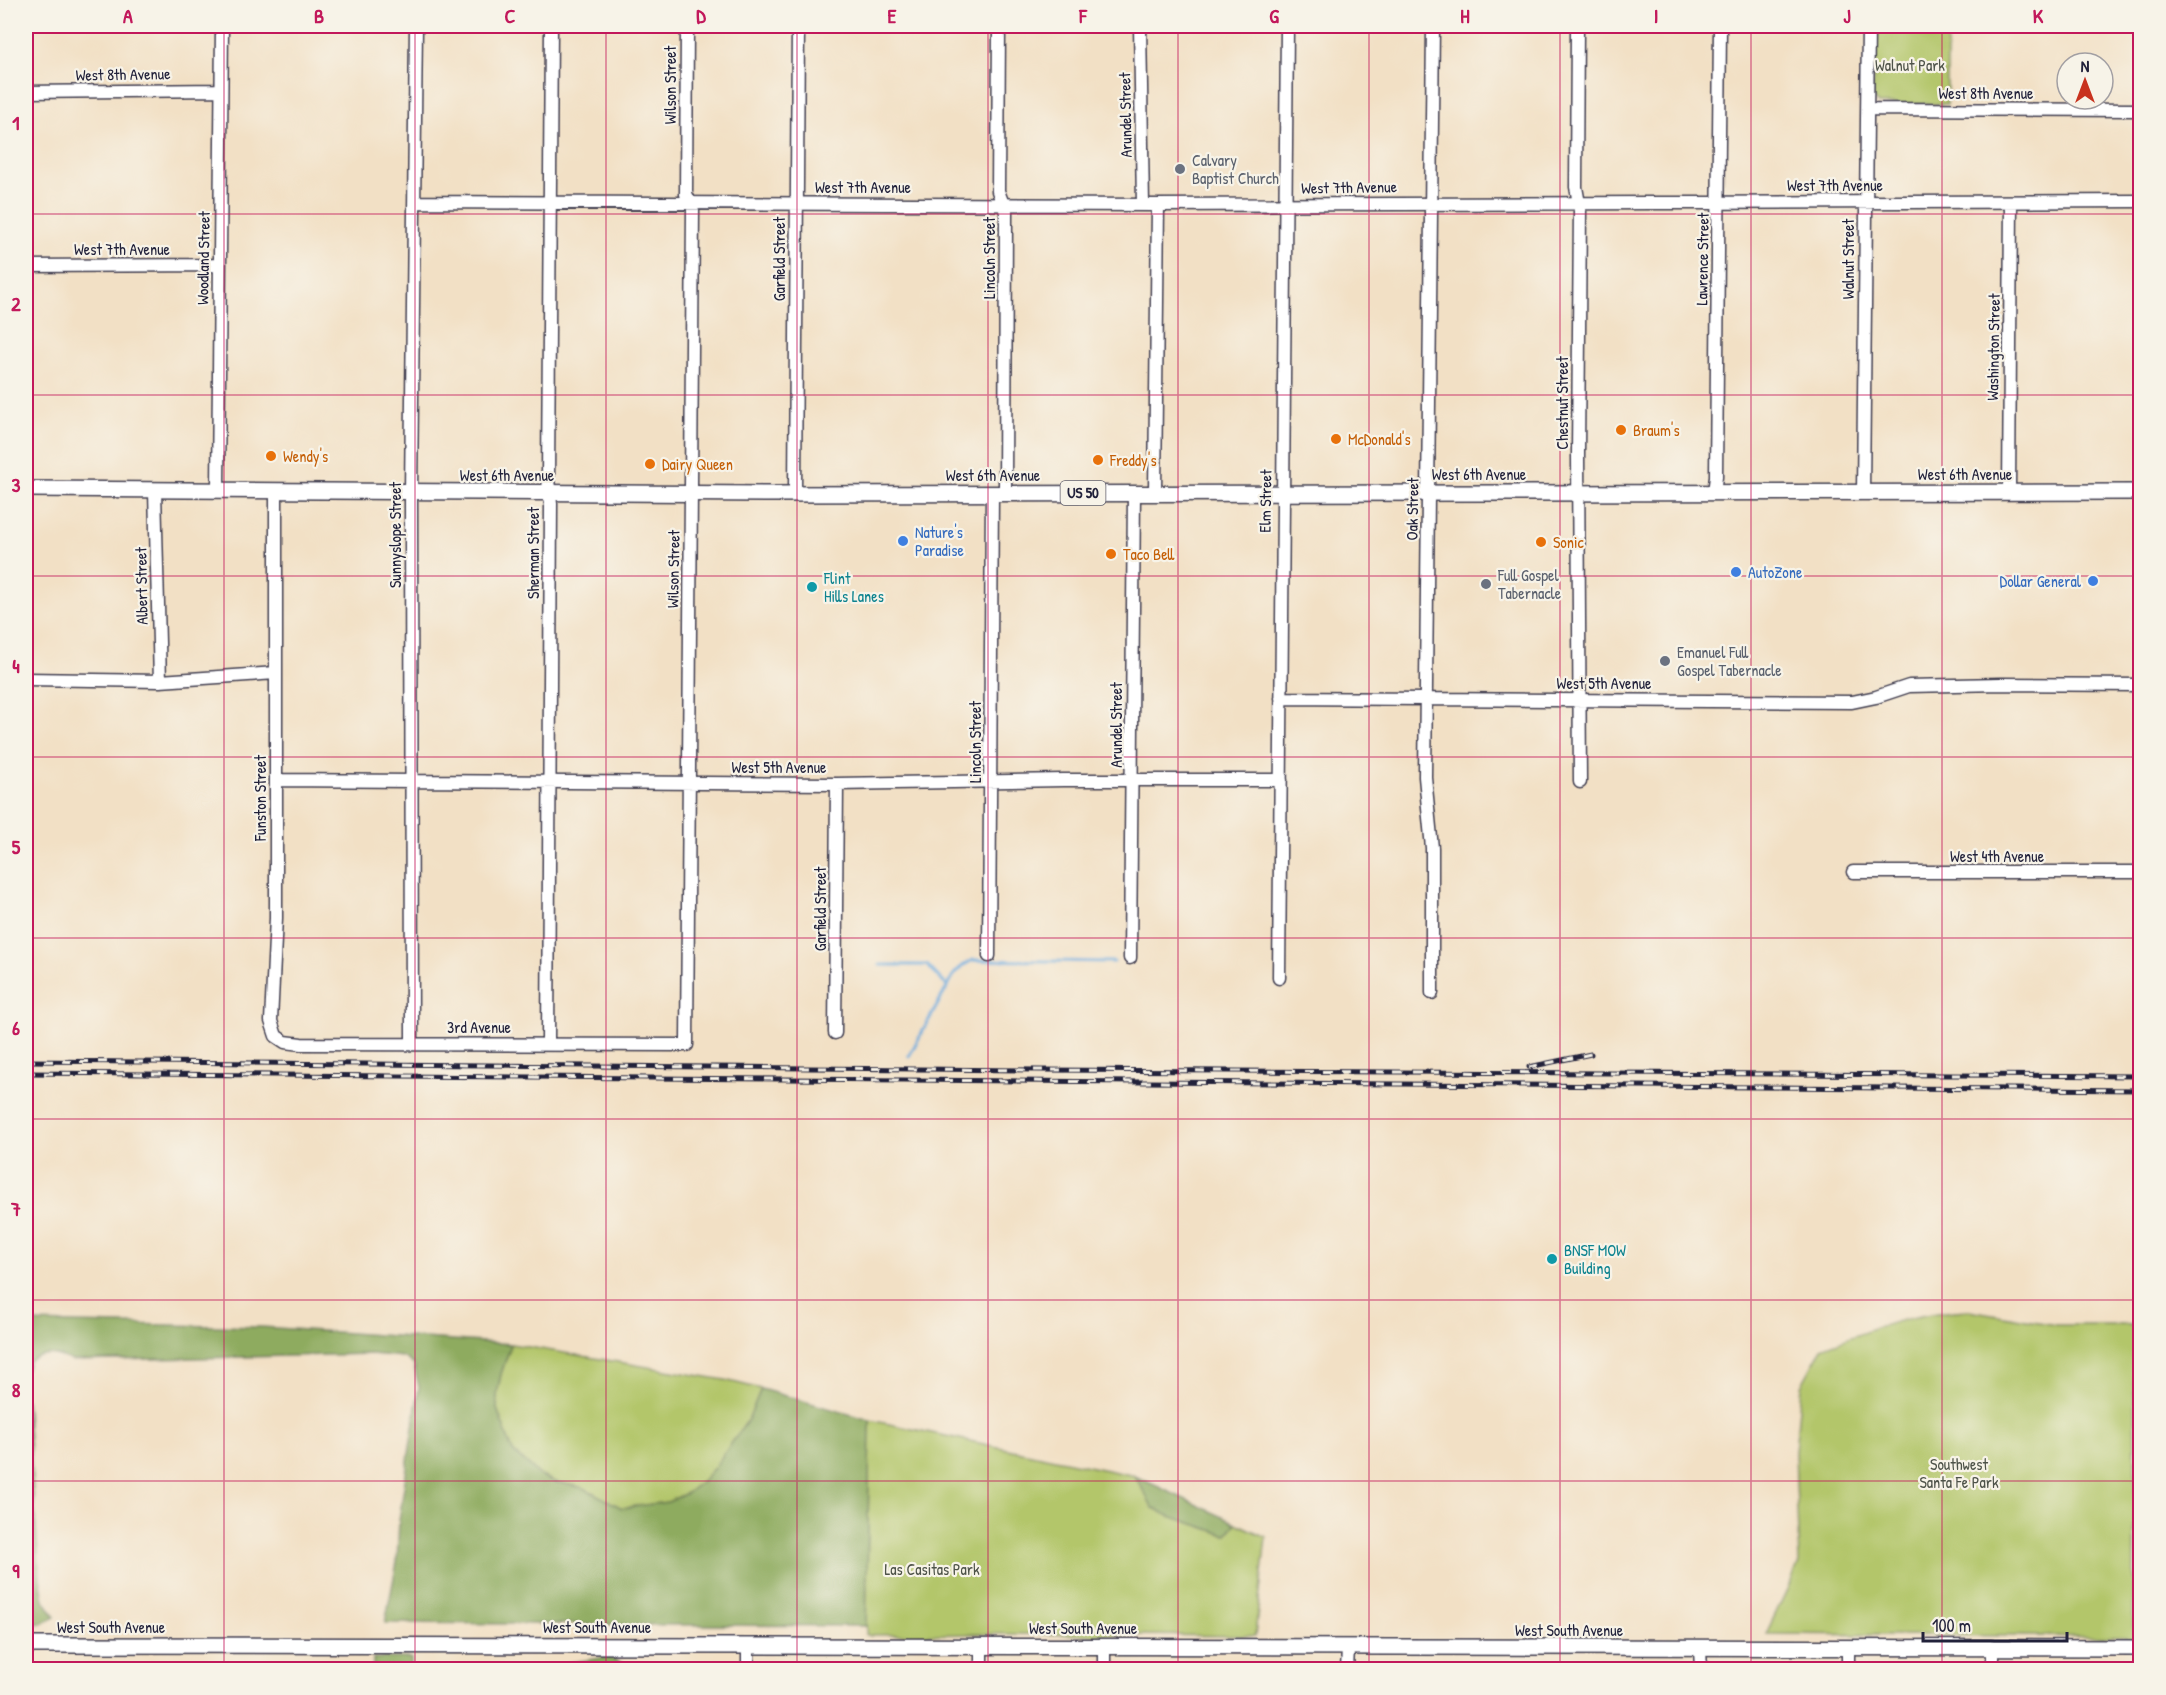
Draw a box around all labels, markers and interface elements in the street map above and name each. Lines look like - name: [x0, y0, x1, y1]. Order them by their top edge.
- text: A: [123, 2, 133, 29]
- text: B: [314, 2, 324, 29]
- text: C: [505, 2, 516, 29]
- text: D: [696, 2, 706, 29]
- text: E: [888, 2, 897, 29]
- text: F: [1078, 2, 1088, 29]
- text: G: [1269, 2, 1279, 29]
- text: H: [1460, 2, 1470, 29]
- text: I: [1654, 2, 1658, 29]
- text: J: [1843, 2, 1851, 29]
- text: K: [2033, 2, 2044, 29]
- street label: Wilson Street: [659, 45, 681, 124]
- north arrow: [2055, 51, 2115, 111]
- park label: Walnut Park: [1875, 54, 1945, 76]
- text: N: [2081, 55, 2090, 77]
- street label: West 8th Avenue: [75, 62, 171, 86]
- street label: Arundel Street: [1113, 72, 1137, 158]
- street label: West 8th Avenue: [1939, 82, 2034, 104]
- text: 1: [12, 109, 20, 136]
- place label: Calvary Baptist Church: [1192, 149, 1279, 189]
- marker: Calvary Baptist Church: [1173, 162, 1187, 176]
- street label: West 7th Avenue: [1787, 174, 1884, 196]
- street label: West 7th Avenue: [1301, 175, 1398, 199]
- street label: West 7th Avenue: [815, 176, 912, 198]
- street label: Woodland Street: [191, 210, 215, 305]
- street label: Lawrence Street: [1690, 212, 1714, 306]
- street label: Garfield Street: [768, 216, 790, 301]
- street label: Lincoln Street: [978, 217, 1000, 299]
- street label: Walnut Street: [1837, 218, 1859, 299]
- street label: West 7th Avenue: [74, 238, 171, 260]
- text: 2: [11, 290, 21, 317]
- street label: Washington Street: [1981, 293, 2005, 401]
- street label: Chestnut Street: [1551, 356, 1573, 450]
- place label: Braum's: [1633, 419, 1680, 441]
- marker: Braum's: [1614, 423, 1628, 437]
- place label: McDonald's: [1348, 428, 1411, 450]
- marker: McDonald's: [1329, 432, 1343, 446]
- place label: Wendy's: [283, 445, 328, 467]
- marker: Wendy's: [264, 449, 278, 463]
- place label: Freddy's: [1109, 449, 1157, 471]
- place label: Dairy Queen: [662, 453, 733, 475]
- marker: Freddy's: [1091, 453, 1105, 467]
- marker: Dairy Queen: [643, 457, 657, 471]
- street label: West 6th Avenue: [1432, 463, 1527, 485]
- street label: West 6th Avenue: [1918, 463, 2013, 485]
- street label: West 6th Avenue: [460, 464, 555, 486]
- street label: West 6th Avenue: [946, 464, 1041, 486]
- street label: Elm Street: [1253, 469, 1277, 533]
- text: 3: [12, 471, 21, 498]
- street label: Oak Street: [1400, 477, 1424, 541]
- road number: US 50: [1060, 481, 1106, 505]
- street label: Sunnyslope Street: [384, 482, 406, 588]
- street label: Sherman Street: [522, 507, 544, 599]
- place label: Nature's Paradise: [915, 521, 964, 561]
- street label: Wilson Street: [661, 529, 685, 608]
- place label: Sonic: [1553, 531, 1585, 553]
- marker: Nature's Paradise: [896, 534, 910, 548]
- marker: Sonic: [1534, 535, 1548, 549]
- place label: Taco Bell: [1123, 543, 1175, 565]
- street label: Albert Street: [129, 547, 153, 625]
- marker: Taco Bell: [1104, 547, 1118, 561]
- place label: AutoZone: [1748, 561, 1803, 583]
- place label: Full Gospel Tabernacle: [1497, 564, 1562, 604]
- marker: AutoZone: [1729, 565, 1743, 579]
- place label: Flint Hills Lanes: [823, 567, 884, 607]
- place label: Dollar General: [2000, 570, 2082, 592]
- marker: Dollar General: [2086, 574, 2100, 588]
- marker: Full Gospel Tabernacle: [1479, 577, 1493, 591]
- marker: Flint Hills Lanes: [805, 580, 819, 594]
- place label: Emanuel Full Gospel Tabernacle: [1677, 641, 1782, 681]
- text: 4: [12, 652, 20, 679]
- marker: Emanuel Full Gospel Tabernacle: [1658, 654, 1672, 668]
- street label: West 5th Avenue: [1557, 672, 1652, 694]
- street label: Arundel Street: [1105, 682, 1127, 768]
- street label: Lincoln Street: [964, 701, 986, 783]
- street label: Funston Street: [249, 755, 271, 842]
- street label: West 5th Avenue: [732, 756, 827, 778]
- text: 5: [12, 833, 21, 860]
- street label: West 4th Avenue: [1950, 845, 2045, 867]
- street label: Garfield Street: [809, 866, 831, 951]
- text: 6: [12, 1014, 20, 1041]
- street label: 3rd Avenue: [447, 1016, 512, 1038]
- text: 7: [10, 1195, 21, 1222]
- place label: BNSF MOW Building: [1564, 1239, 1626, 1279]
- marker: BNSF MOW Building: [1545, 1252, 1559, 1266]
- text: 8: [12, 1376, 21, 1403]
- park label: Southwest Santa Fe Park: [1919, 1453, 1999, 1493]
- text: 9: [12, 1557, 20, 1584]
- park label: Las Casitas Park: [884, 1558, 980, 1580]
- scale bar: [1923, 1605, 2067, 1643]
- text: 100 m: [1932, 1613, 1971, 1638]
- street label: West South Avenue: [57, 1616, 166, 1638]
- street label: West South Avenue: [543, 1616, 652, 1638]
- street label: West South Avenue: [1029, 1617, 1138, 1639]
- street label: West South Avenue: [1515, 1619, 1624, 1641]

